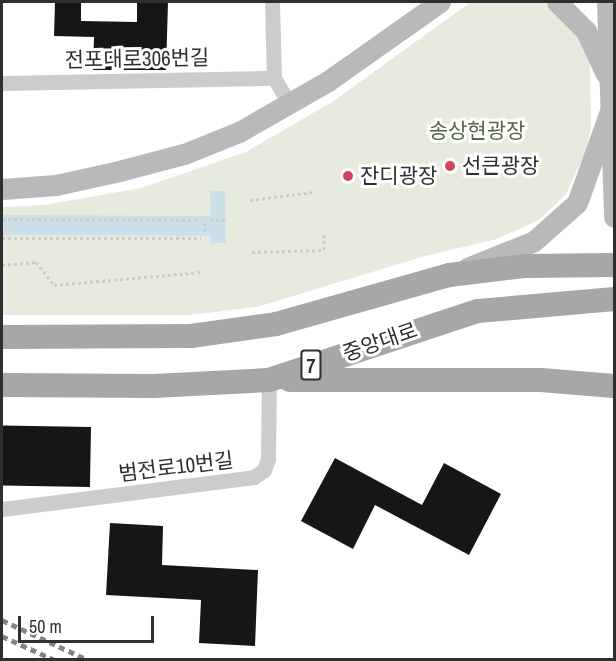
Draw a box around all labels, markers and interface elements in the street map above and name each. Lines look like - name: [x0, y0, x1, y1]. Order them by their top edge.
- street label: 전포대로306번길: [64, 45, 210, 73]
- park label: 송상현광장: [429, 118, 525, 144]
- place label: 선큰광장: [462, 153, 539, 179]
- marker: 선큰광장: [443, 159, 457, 173]
- place label: 잔디광장: [360, 163, 437, 189]
- marker: 잔디광장: [341, 169, 355, 183]
- street label: 중앙대로: [339, 318, 421, 366]
- road number: 7: [299, 348, 323, 382]
- street label: 범전로10번길: [117, 447, 235, 487]
- scale bar: [21, 604, 158, 642]
- text: 50 m: [29, 614, 62, 639]

